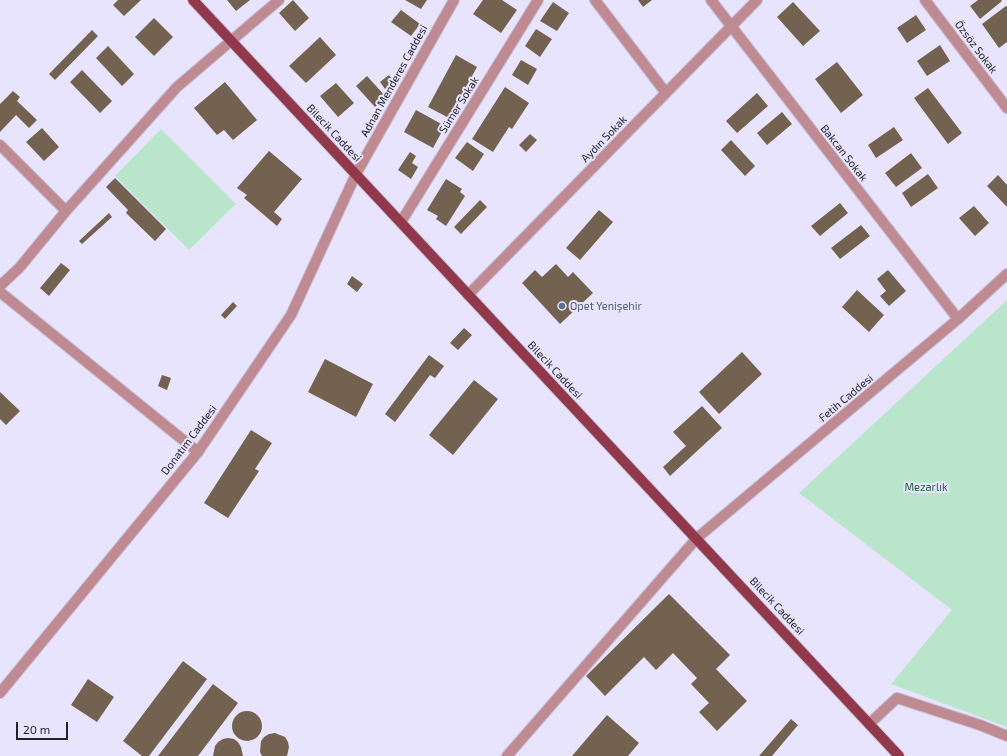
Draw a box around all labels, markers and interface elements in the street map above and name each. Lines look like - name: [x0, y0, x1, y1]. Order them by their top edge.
- street label: Özsöz Sokak: [952, 18, 1000, 76]
- street label: Adnan Menderes Caddesi: [358, 23, 430, 139]
- street label: Sümer Sokak: [436, 74, 482, 136]
- street label: Bilecik Caddesi: [304, 101, 364, 165]
- street label: Aydın Sokak: [578, 113, 630, 165]
- street label: Bakcan Sokak: [818, 122, 870, 184]
- place label: Opet Yenişehir: [570, 299, 642, 313]
- marker: Opet Yenişehir: [557, 301, 567, 311]
- street label: Bilecik Caddesi: [525, 338, 585, 402]
- street label: Fetih Caddesi: [816, 372, 876, 424]
- street label: Donatım Caddesi: [158, 402, 220, 478]
- park label: Mezarlık: [904, 480, 948, 494]
- street label: Bilecik Caddesi: [747, 574, 807, 638]
- scale bar: [18, 714, 70, 740]
- text: 20 m: [23, 722, 50, 736]

